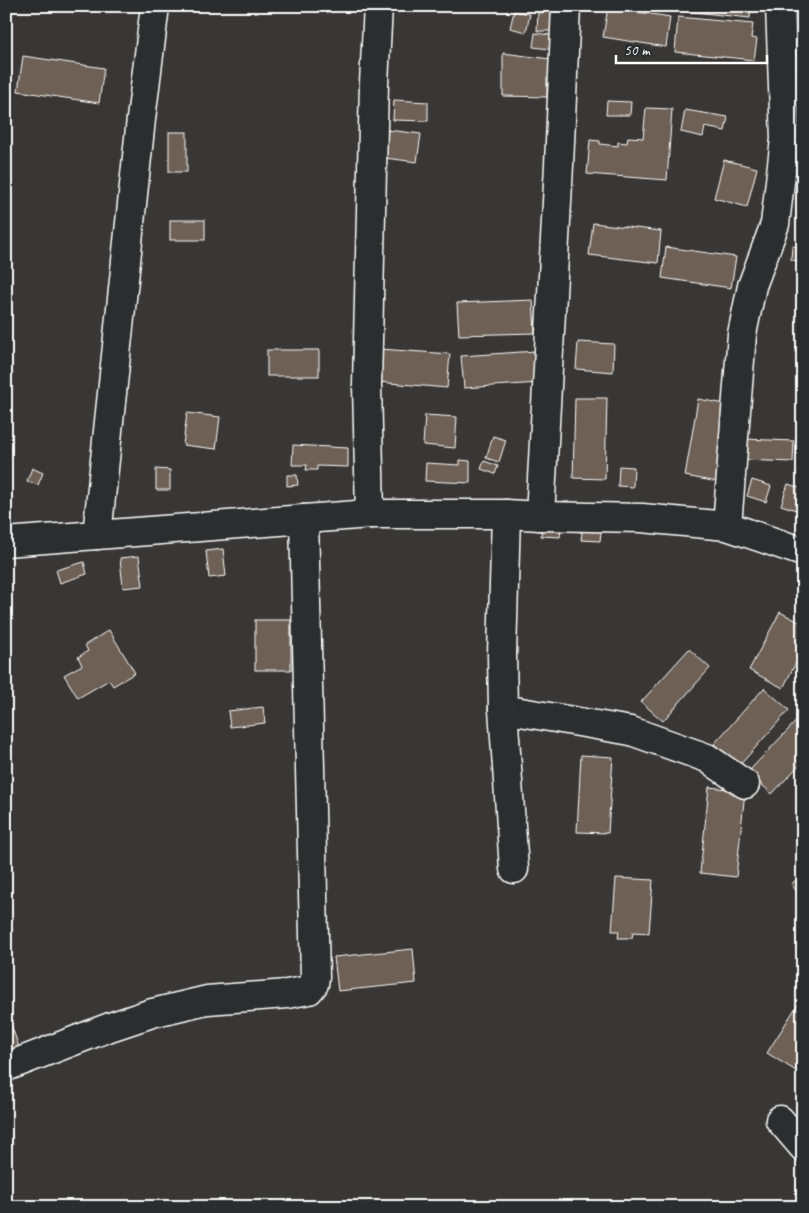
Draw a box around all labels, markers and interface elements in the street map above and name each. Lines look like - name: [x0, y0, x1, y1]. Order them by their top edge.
- scale bar: [616, 32, 768, 64]
- text: 50 m: [624, 41, 651, 60]

